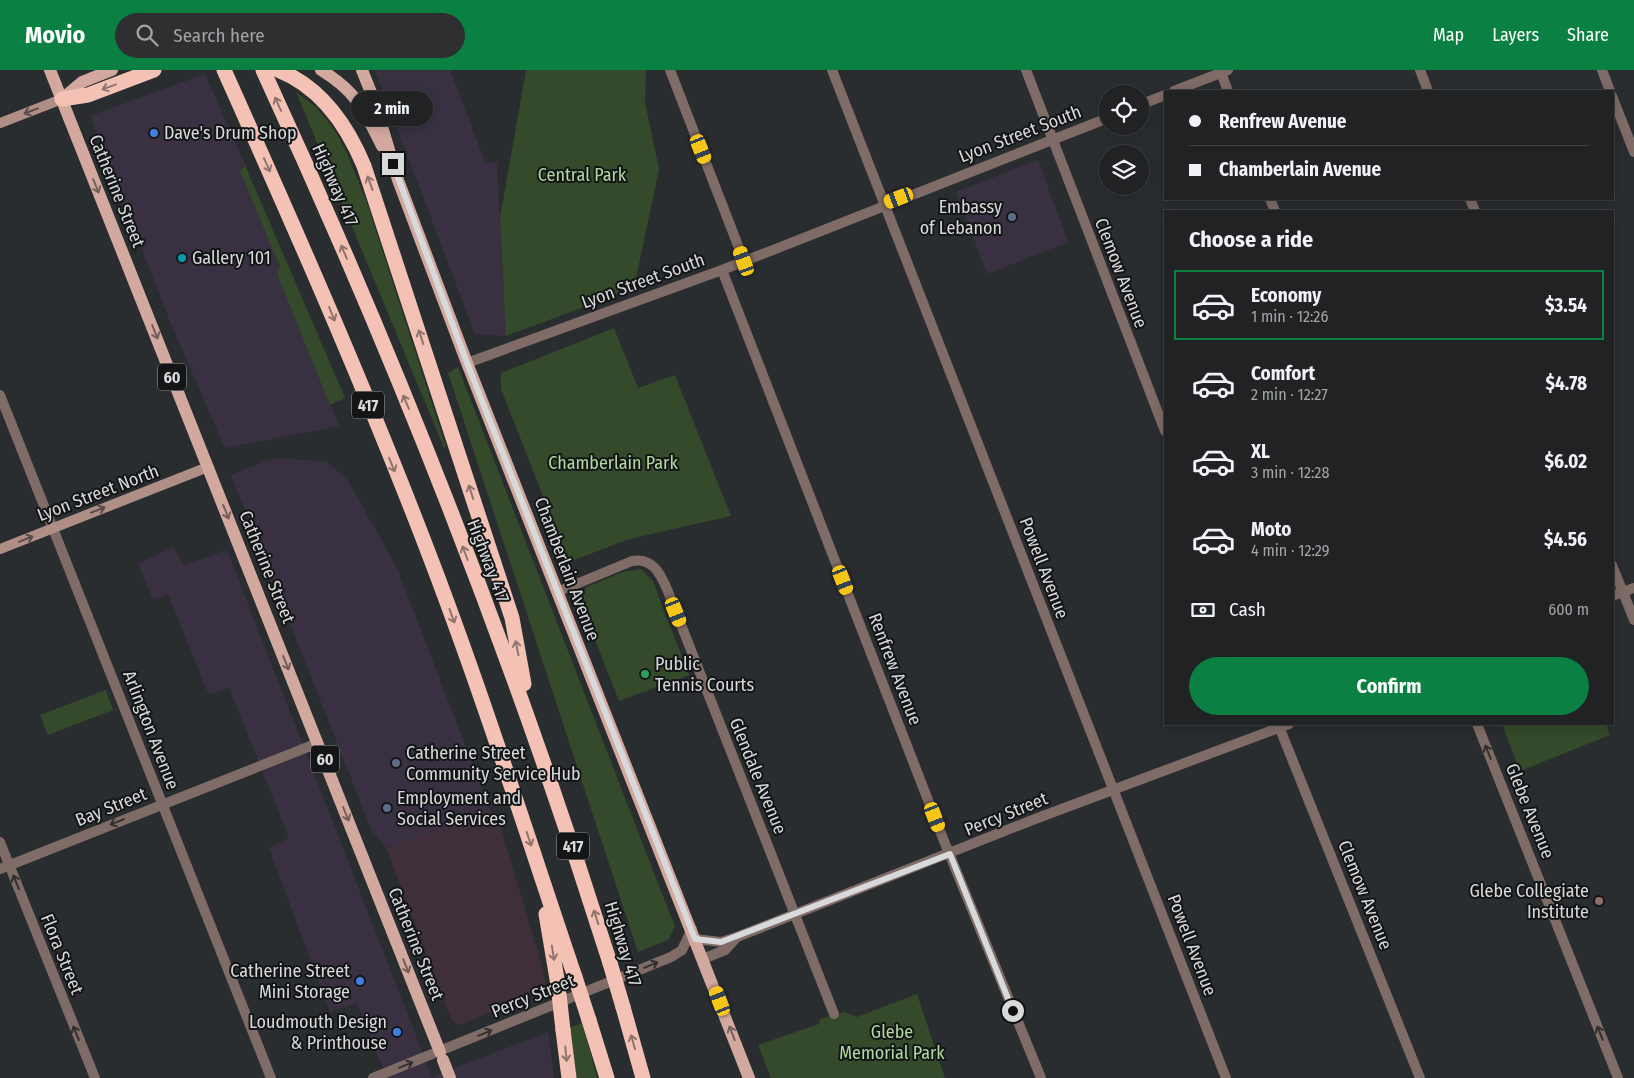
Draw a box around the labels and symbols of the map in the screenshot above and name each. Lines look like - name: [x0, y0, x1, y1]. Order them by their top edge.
- one-way arrow: [102, 83, 117, 92]
- callout: 2 min: [352, 92, 434, 126]
- one-way arrow: [273, 97, 282, 112]
- street label: Lyon Street South: [956, 101, 1084, 167]
- one-way arrow: [24, 107, 39, 116]
- place label: Dave's Drum Shop: [164, 122, 297, 144]
- marker: Dave's Drum Shop: [148, 127, 160, 139]
- street label: Catherine Street: [84, 131, 150, 251]
- car: [688, 132, 713, 166]
- street label: Highway 417: [307, 140, 363, 230]
- route end: [382, 153, 404, 175]
- one-way arrow: [262, 157, 272, 172]
- park label: Central Park: [538, 164, 627, 186]
- one-way arrow: [365, 176, 374, 191]
- one-way arrow: [93, 179, 102, 194]
- car: [882, 186, 915, 210]
- place label: Embassy of Lebanon: [920, 196, 1002, 239]
- marker: Embassy of Lebanon: [1006, 211, 1018, 223]
- street label: Clemow Avenue: [1090, 215, 1152, 331]
- car: [731, 244, 756, 278]
- one-way arrow: [338, 245, 348, 260]
- place label: Gallery 101: [192, 247, 271, 269]
- street label: Lyon Street South: [578, 248, 708, 314]
- marker: Gallery 101: [176, 252, 188, 264]
- one-way arrow: [327, 306, 337, 321]
- one-way arrow: [150, 324, 160, 339]
- one-way arrow: [416, 330, 425, 346]
- road number: 60: [158, 364, 186, 390]
- road number: 417: [352, 392, 384, 418]
- one-way arrow: [401, 395, 410, 410]
- park label: Chamberlain Park: [548, 452, 678, 474]
- one-way arrow: [388, 457, 398, 472]
- street label: Lyon Street North: [34, 460, 162, 526]
- one-way arrow: [466, 485, 475, 500]
- street label: Chamberlain Avenue: [530, 494, 604, 644]
- one-way arrow: [222, 504, 231, 520]
- one-way arrow: [90, 505, 105, 515]
- street label: Catherine Street: [234, 507, 300, 627]
- street label: Powell Avenue: [1015, 514, 1073, 622]
- street label: Highway 417: [462, 516, 514, 606]
- one-way arrow: [18, 533, 33, 543]
- one-way arrow: [460, 546, 469, 561]
- car: [830, 563, 855, 597]
- car: [663, 595, 688, 629]
- one-way arrow: [448, 608, 457, 623]
- street label: Renfrew Avenue: [864, 610, 926, 728]
- one-way arrow: [511, 640, 521, 656]
- place label: Public Tennis Courts: [655, 653, 754, 696]
- one-way arrow: [283, 656, 292, 671]
- street label: Arlington Avenue: [118, 667, 184, 793]
- marker: Public Tennis Courts: [639, 668, 651, 680]
- street label: Glendale Avenue: [725, 715, 791, 837]
- place label: Catherine Street Community Service Hub: [406, 742, 581, 785]
- one-way arrow: [1483, 744, 1492, 759]
- road number: 60: [311, 746, 339, 772]
- marker: Catherine Street Community Service Hub: [390, 757, 402, 769]
- street label: Glebe Avenue: [1501, 760, 1559, 862]
- street label: Bay Street: [72, 783, 150, 831]
- place label: Employment and Social Services: [397, 787, 521, 830]
- street label: Percy Street: [961, 787, 1051, 841]
- car: [922, 800, 947, 834]
- marker: Employment and Social Services: [381, 802, 393, 814]
- one-way arrow: [343, 807, 352, 822]
- one-way arrow: [110, 818, 125, 828]
- one-way arrow: [524, 831, 534, 847]
- road number: 417: [557, 832, 589, 859]
- street label: Clemow Avenue: [1333, 837, 1397, 953]
- one-way arrow: [11, 875, 20, 890]
- place label: Glebe Collegiate Institute: [1470, 880, 1589, 923]
- street label: Catherine Street: [383, 884, 449, 1004]
- street label: Powell Avenue: [1163, 891, 1221, 999]
- marker: Glebe Collegiate Institute: [1593, 895, 1605, 907]
- street label: Highway 417: [600, 899, 646, 989]
- one-way arrow: [590, 909, 600, 925]
- street label: Flora Street: [36, 911, 88, 998]
- one-way arrow: [548, 945, 558, 961]
- one-way arrow: [402, 957, 411, 973]
- place label: Catherine Street Mini Storage: [230, 960, 350, 1003]
- one-way arrow: [643, 960, 658, 969]
- street label: Percy Street: [488, 969, 578, 1023]
- marker: Catherine Street Mini Storage: [354, 975, 366, 987]
- car: [707, 984, 732, 1018]
- route start: [1002, 1000, 1024, 1022]
- place label: Loudmouth Design & Printhouse: [249, 1011, 387, 1054]
- park label: Glebe Memorial Park: [839, 1021, 945, 1064]
- one-way arrow: [727, 1025, 736, 1041]
- one-way arrow: [71, 1026, 81, 1041]
- marker: Loudmouth Design & Printhouse: [391, 1026, 403, 1038]
- one-way arrow: [1595, 1026, 1604, 1041]
- one-way arrow: [477, 1028, 492, 1037]
- one-way arrow: [628, 1035, 637, 1051]
- one-way arrow: [561, 1046, 571, 1062]
- one-way arrow: [398, 1060, 414, 1069]

